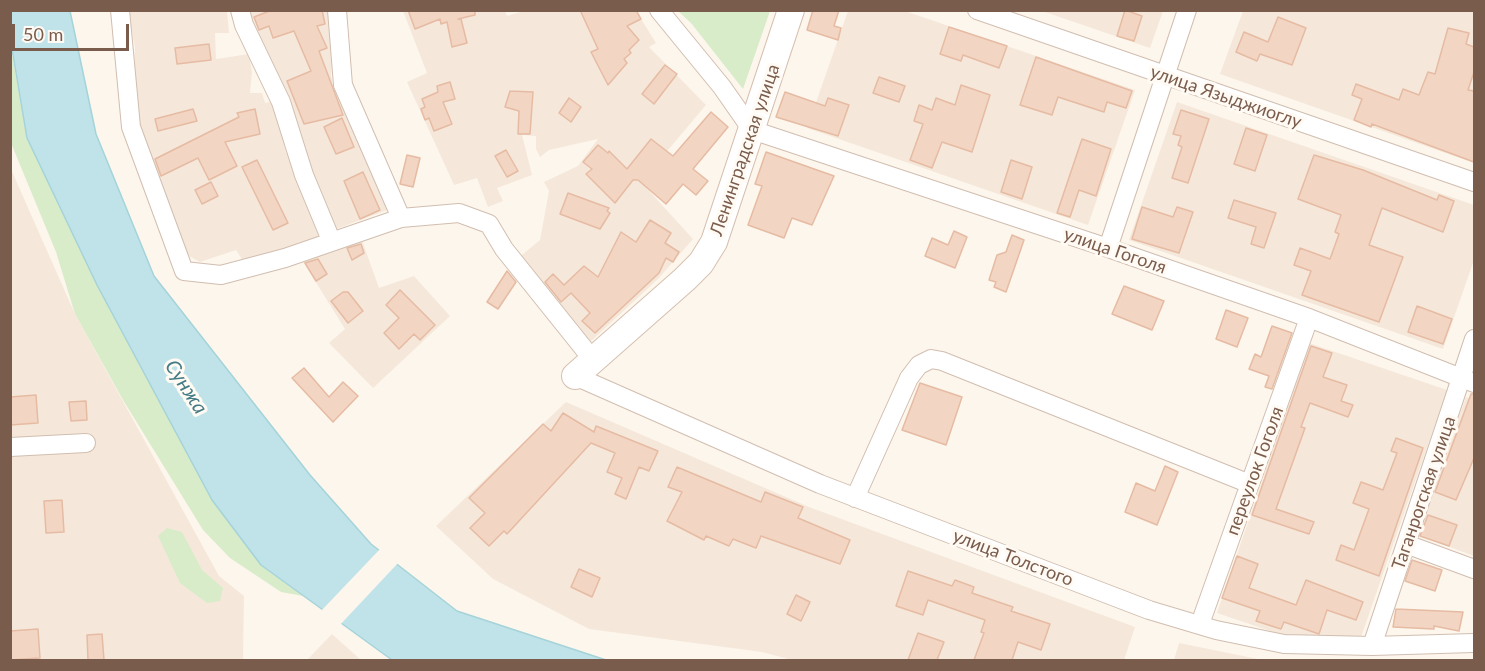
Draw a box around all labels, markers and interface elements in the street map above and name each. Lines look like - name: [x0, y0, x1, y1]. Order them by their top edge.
- scale bar: [15, 12, 132, 50]
- text: 50 m: [23, 23, 63, 45]
- street label: Ленинградская улица: [706, 61, 784, 239]
- street label: улица Языджиоглу: [1147, 61, 1305, 133]
- street label: улица Гоголя: [1061, 223, 1169, 279]
- water label: Сунжа: [160, 355, 212, 419]
- street label: переулок Гоголя: [1222, 404, 1288, 538]
- street label: Таганрогская улица: [1388, 413, 1460, 573]
- street label: улица Толстого: [950, 525, 1076, 591]

